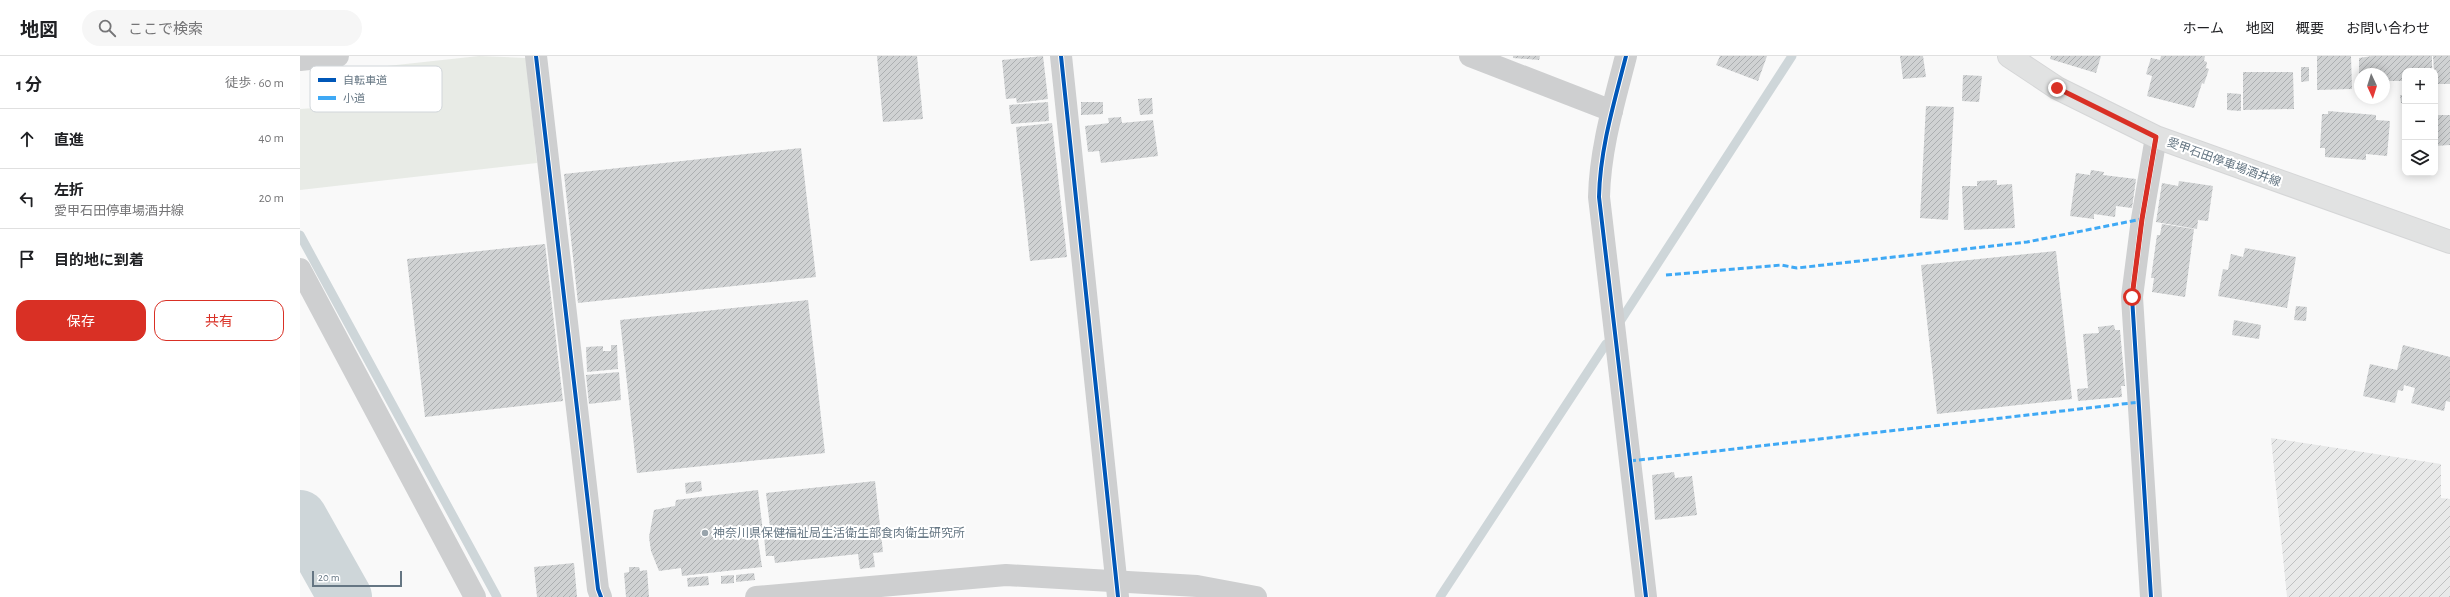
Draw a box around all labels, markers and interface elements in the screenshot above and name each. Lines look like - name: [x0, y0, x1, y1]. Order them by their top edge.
- search box: [82, 10, 362, 46]
- icon: search: [96, 17, 118, 39]
- text: 地図: [20, 21, 58, 40]
- text: ここで検索: [128, 22, 203, 37]
- text: ホーム: [2182, 22, 2224, 36]
- text: 地図: [2246, 22, 2274, 36]
- text: 概要: [2296, 22, 2324, 36]
- text: お問い合わせ: [2346, 22, 2430, 36]
- legend: [310, 66, 442, 112]
- north arrow: [2354, 68, 2390, 104]
- map controls: [2402, 68, 2438, 176]
- button: +: [2402, 68, 2438, 104]
- text: 自転車道: [343, 74, 387, 86]
- text: 1 分: [16, 76, 42, 93]
- text: 徒歩 · 60 m: [225, 77, 284, 90]
- route end: [2048, 79, 2066, 97]
- text: 小道: [343, 92, 365, 104]
- button: −: [2402, 104, 2438, 140]
- icon: ahead: [16, 128, 38, 150]
- text: 40 m: [258, 132, 284, 145]
- text: 直進: [54, 133, 84, 148]
- street label: 愛甲石田停車場酒井線: [2166, 135, 2283, 188]
- button: layers: [2402, 140, 2438, 176]
- text: 左折: [54, 183, 84, 198]
- icon: left: [16, 188, 38, 210]
- text: 20 m: [259, 192, 284, 205]
- text: 愛甲石田停車場酒井線: [54, 205, 184, 218]
- icon: arrive: [16, 248, 38, 270]
- text: 目的地に到着: [54, 253, 144, 268]
- route start: [2123, 288, 2141, 306]
- button: 保存: [16, 300, 146, 341]
- button: 共有: [154, 300, 284, 341]
- place label: 神奈川県保健福祉局生活衛生部食肉衛生研究所: [713, 526, 965, 539]
- marker: 神奈川県保健福祉局生活衛生部食肉衛生研究所: [700, 528, 710, 538]
- scale bar: [312, 569, 402, 588]
- text: 20 m: [318, 572, 339, 583]

